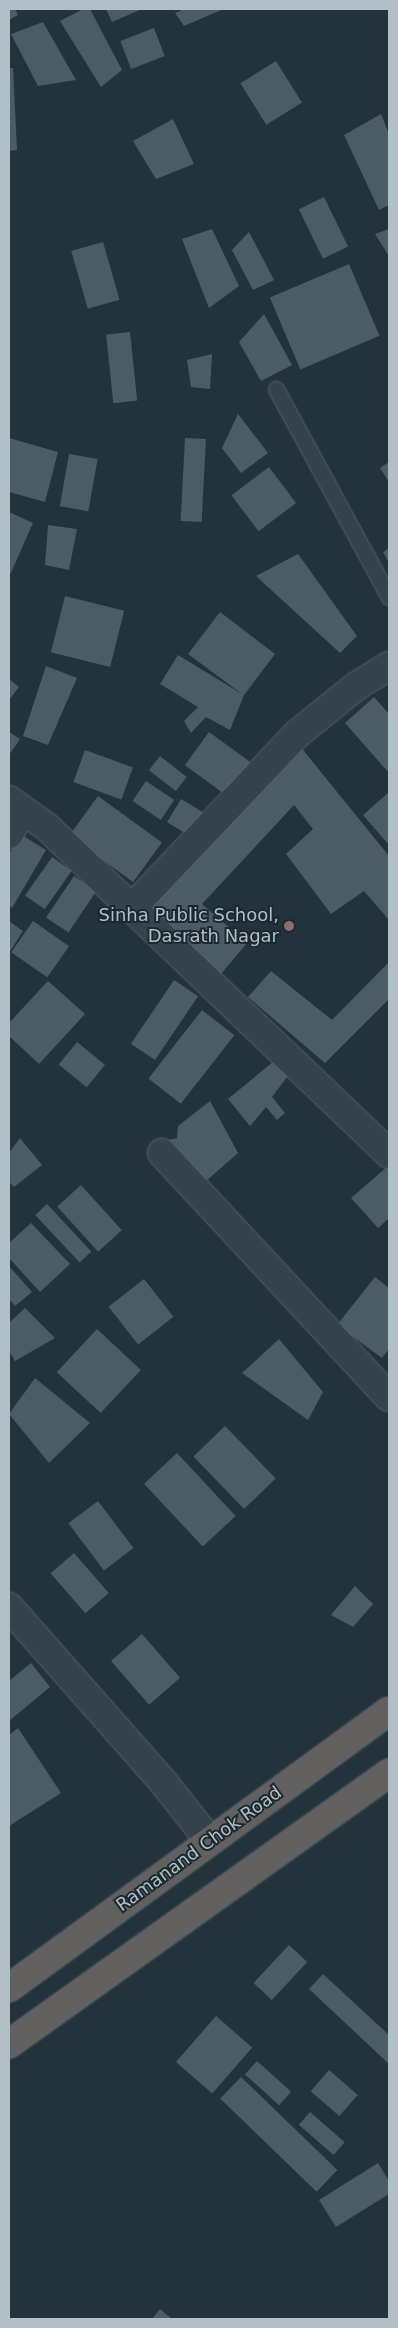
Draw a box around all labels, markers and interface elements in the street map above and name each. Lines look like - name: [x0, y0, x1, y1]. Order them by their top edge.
- place label: Sinha Public School, Dasrath Nagar: [99, 905, 279, 948]
- marker: Sinha Public School, Dasrath Nagar: [283, 920, 295, 932]
- street label: Ramanand Chok Road: [112, 1782, 286, 1916]

